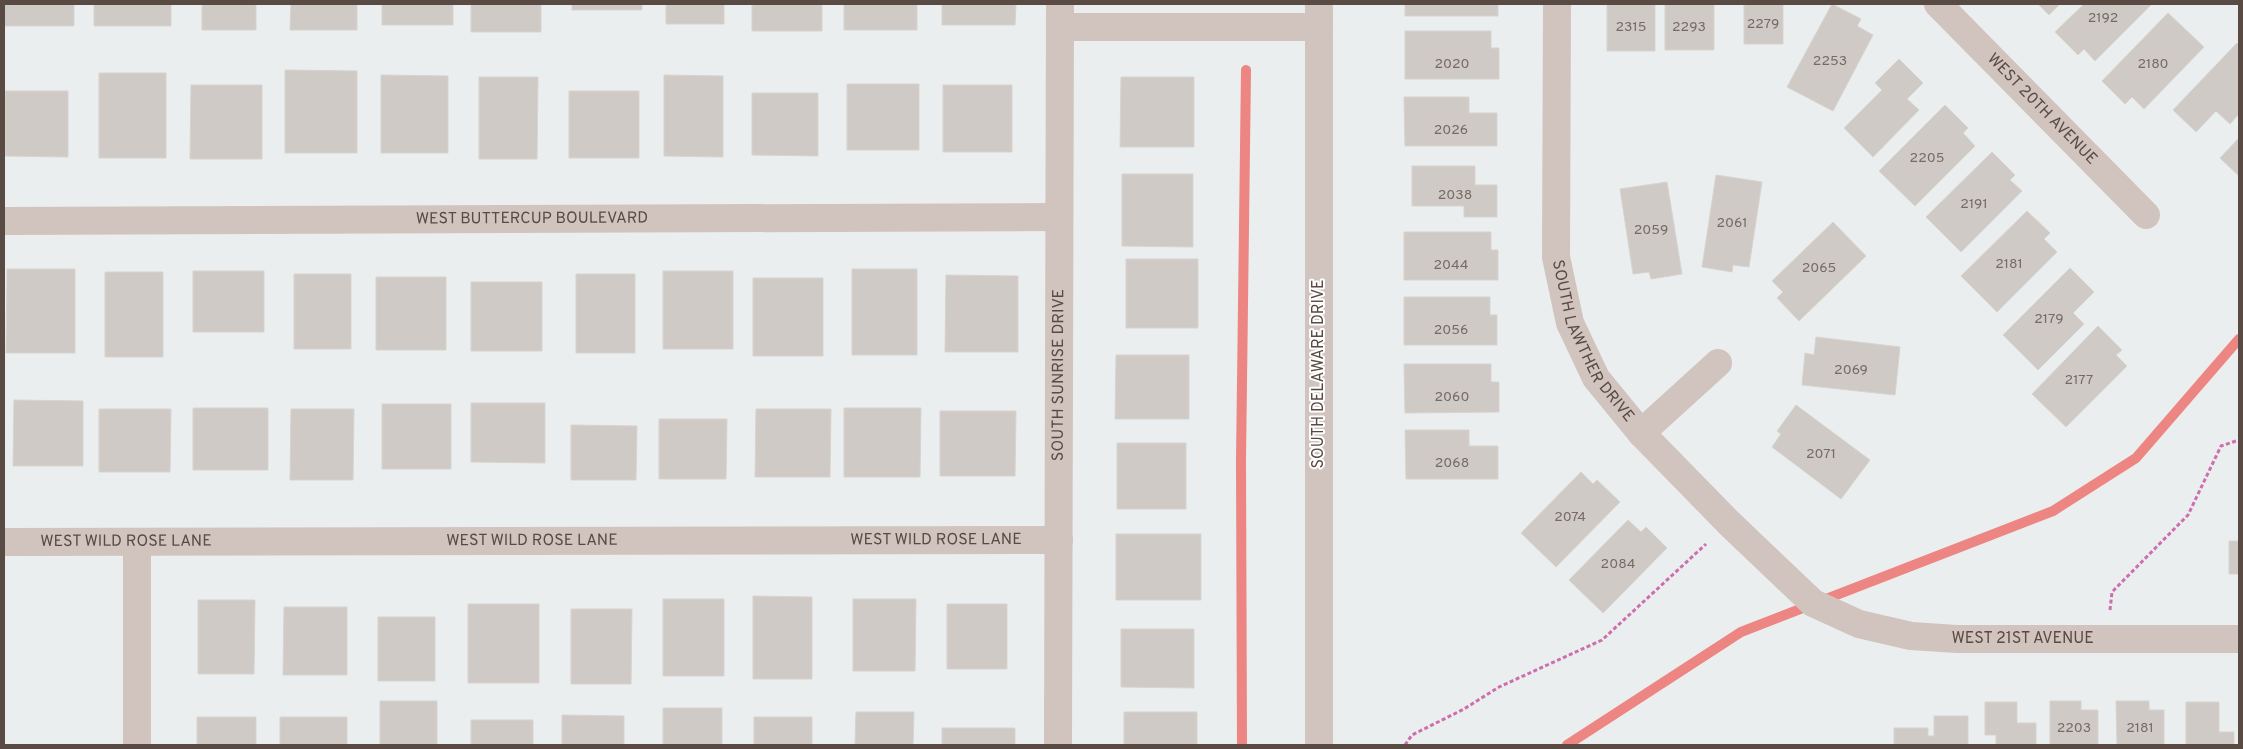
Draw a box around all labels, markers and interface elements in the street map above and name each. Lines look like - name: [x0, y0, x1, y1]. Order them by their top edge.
- house number: 2192: [2088, 10, 2118, 27]
- house number: 2279: [1747, 16, 1779, 33]
- house number: 2315: [1616, 19, 1646, 36]
- house number: 2293: [1672, 19, 1706, 36]
- street label: WEST 20TH AVENUE: [1983, 49, 2101, 169]
- house number: 2253: [1813, 53, 1847, 70]
- house number: 2020: [1434, 56, 1470, 73]
- house number: 2180: [2137, 56, 2169, 73]
- house number: 2026: [1434, 122, 1468, 139]
- house number: 2205: [1910, 150, 1944, 167]
- house number: 2038: [1438, 187, 1472, 204]
- house number: 2191: [1960, 196, 1988, 213]
- street label: WEST BUTTERCUP BOULEVARD: [416, 209, 648, 229]
- house number: 2061: [1716, 215, 1748, 232]
- house number: 2059: [1634, 222, 1668, 239]
- house number: 2181: [1995, 256, 2023, 273]
- house number: 2044: [1434, 257, 1468, 274]
- street label: SOUTH LAWTHER DRIVE: [1547, 258, 1638, 426]
- house number: 2065: [1802, 260, 1836, 277]
- street label: SOUTH DELAWARE DRIVE: [1309, 279, 1329, 469]
- street label: SOUTH SUNRISE DRIVE: [1049, 289, 1069, 461]
- house number: 2179: [2034, 311, 2064, 328]
- house number: 2056: [1434, 322, 1468, 339]
- house number: 2069: [1834, 362, 1868, 379]
- house number: 2177: [2065, 372, 2093, 389]
- house number: 2060: [1435, 389, 1469, 406]
- house number: 2071: [1806, 446, 1836, 463]
- house number: 2068: [1435, 455, 1469, 472]
- house number: 2074: [1554, 509, 1586, 526]
- street label: WEST WILD ROSE LANE: [850, 530, 1022, 550]
- street label: WEST WILD ROSE LANE: [446, 531, 618, 551]
- street label: WEST WILD ROSE LANE: [40, 532, 212, 552]
- house number: 2084: [1601, 556, 1635, 573]
- street label: WEST 21ST AVENUE: [1952, 629, 2094, 649]
- house number: 2203: [2057, 720, 2091, 737]
- house number: 2181: [2126, 720, 2154, 737]

